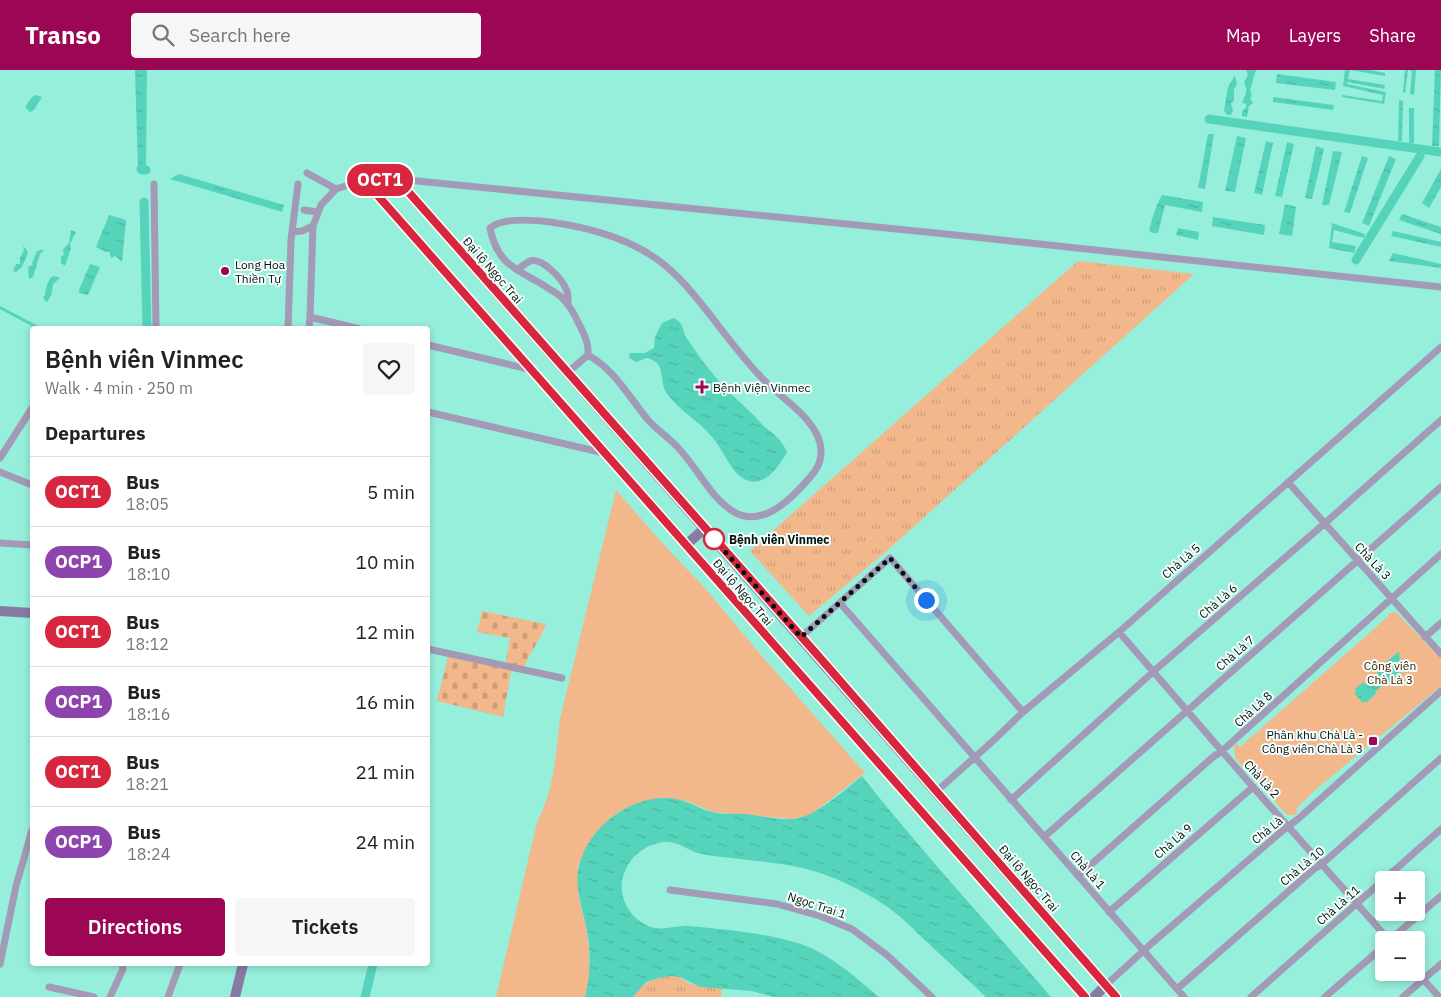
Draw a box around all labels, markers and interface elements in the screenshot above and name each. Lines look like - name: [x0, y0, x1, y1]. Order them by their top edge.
- search box: [131, 13, 481, 58]
- text: Transo: [25, 19, 101, 51]
- icon: search: [149, 21, 177, 49]
- text: Search here: [189, 23, 291, 47]
- text: Map: [1226, 24, 1261, 47]
- text: Layers: [1289, 24, 1341, 47]
- text: Share: [1369, 24, 1416, 47]
- line badge: OCT1: [345, 164, 415, 196]
- text: OCT1: [357, 168, 403, 191]
- street label: Đại lộ Ngọc Trai: [460, 234, 526, 306]
- place label: Long Hoa Thiền Tự: [235, 257, 286, 286]
- marker: Long Hoa Thiền Tự: [219, 265, 231, 277]
- text: Bệnh viên Vinmec: [45, 343, 244, 375]
- button: heart: [363, 343, 415, 395]
- text: Walk · 4 min · 250 m: [45, 378, 193, 398]
- marker: Bệnh Viện Vinmec: [695, 380, 709, 394]
- place label: Bệnh Viện Vinmec: [713, 380, 811, 395]
- text: Departures: [45, 421, 145, 445]
- text: Bus: [126, 470, 159, 494]
- text: OCT1: [55, 480, 101, 503]
- text: 5 min: [367, 480, 415, 504]
- text: 18:05: [126, 494, 169, 514]
- marker: Bệnh viên Vinmec: [703, 528, 725, 550]
- place label: Bệnh viên Vinmec: [729, 532, 830, 547]
- street label: Chà Là 3: [1352, 539, 1394, 583]
- text: Bus: [127, 540, 161, 564]
- street label: Chà Là 5: [1159, 540, 1203, 582]
- text: OCP1: [55, 550, 102, 573]
- text: 10 min: [356, 550, 415, 574]
- street label: Đại lộ Ngọc Trai: [710, 556, 776, 628]
- text: 18:10: [127, 564, 170, 584]
- street label: Chà Là 6: [1196, 580, 1240, 622]
- your location: [914, 588, 939, 613]
- text: Bus: [126, 610, 159, 634]
- text: OCT1: [55, 620, 101, 643]
- text: 12 min: [356, 620, 415, 644]
- street label: Chà Là 7: [1213, 632, 1257, 674]
- text: 18:12: [126, 634, 169, 654]
- park label: Công viên Chà Là 3: [1364, 658, 1416, 687]
- text: Bus: [127, 680, 161, 704]
- street label: Chà Là 8: [1231, 688, 1275, 730]
- text: OCP1: [55, 690, 102, 713]
- text: 16 min: [356, 690, 415, 714]
- text: 18:16: [127, 704, 170, 724]
- place label: Phân khu Chà Là - Công viên Chà Là 3: [1262, 727, 1363, 756]
- marker: Phân khu Chà Là - Công viên Chà Là 3: [1367, 735, 1379, 747]
- text: Bus: [126, 750, 159, 774]
- street label: Chà Là 2: [1241, 757, 1283, 801]
- text: OCT1: [55, 760, 101, 783]
- text: 21 min: [356, 760, 415, 784]
- text: 18:21: [126, 774, 169, 794]
- street label: Chà Là: [1248, 812, 1286, 847]
- text: Bus: [127, 820, 161, 844]
- street label: Chà Là 9: [1151, 820, 1195, 862]
- text: OCP1: [55, 830, 102, 853]
- text: 24 min: [356, 830, 415, 854]
- street label: Đại lộ Ngọc Trai: [996, 842, 1062, 914]
- street label: Chà Là 10: [1277, 843, 1327, 889]
- text: 18:24: [127, 844, 170, 864]
- street label: Chà Là 1: [1067, 848, 1109, 892]
- map controls: [1375, 871, 1425, 981]
- button: +: [1375, 871, 1425, 921]
- street label: Chà Là 11: [1313, 882, 1363, 928]
- street label: Ngọc Trai 1: [786, 889, 848, 921]
- button: Directions: [45, 898, 225, 956]
- button: Tickets: [235, 898, 415, 956]
- button: −: [1375, 931, 1425, 981]

